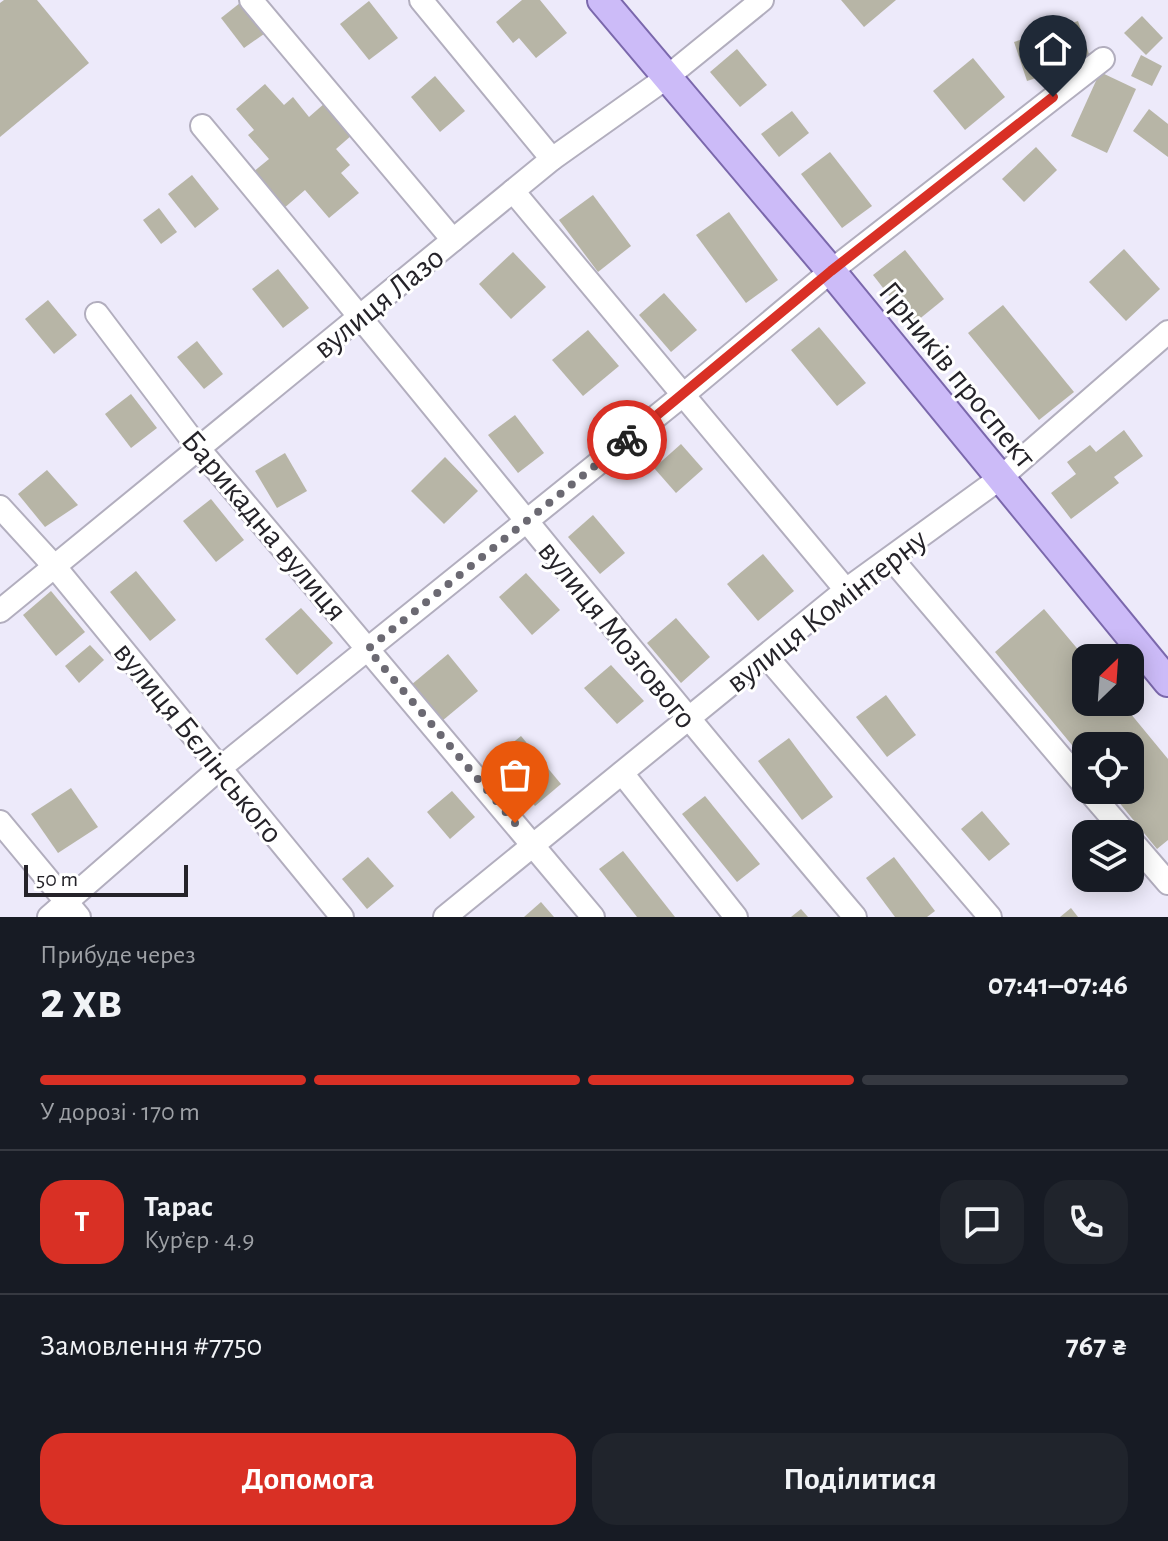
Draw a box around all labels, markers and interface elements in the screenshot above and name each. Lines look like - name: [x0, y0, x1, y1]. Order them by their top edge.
- pin: [1019, 15, 1087, 97]
- icon: home: [1031, 27, 1075, 71]
- street label: вулиця Лазо: [307, 241, 450, 365]
- street label: Гірників проспект: [873, 276, 1042, 474]
- courier: [587, 400, 667, 480]
- icon: bike: [605, 418, 649, 462]
- street label: Барикадна вулиця: [175, 424, 353, 627]
- street label: вулиця Комінтерну: [720, 523, 933, 699]
- street label: вулиця Мозгового: [532, 535, 702, 735]
- street label: вулиця Бєлінського: [108, 636, 289, 849]
- north arrow: [1072, 644, 1144, 716]
- map controls: [1072, 644, 1144, 892]
- button: locate: [1072, 732, 1144, 804]
- pin: [481, 741, 549, 823]
- icon: bag: [493, 753, 537, 797]
- button: layers: [1072, 820, 1144, 892]
- scale bar: [24, 861, 188, 897]
- text: 50 m: [36, 868, 78, 890]
- text: Прибуде через: [40, 942, 196, 968]
- text: 07:41–07:46: [988, 970, 1128, 1000]
- text: 2 хв: [40, 975, 122, 1027]
- text: У дорозі · 170 m: [40, 1099, 200, 1125]
- button: chat: [940, 1180, 1024, 1264]
- button: phone: [1044, 1180, 1128, 1264]
- text: Тарас: [144, 1192, 213, 1222]
- text: Т: [75, 1207, 89, 1237]
- text: Кур’єр · 4.9: [144, 1227, 254, 1253]
- text: Замовлення #7750: [40, 1331, 262, 1361]
- text: 767 ₴: [1066, 1331, 1128, 1361]
- button: Допомога: [40, 1433, 576, 1525]
- button: Поділитися: [592, 1433, 1128, 1525]

